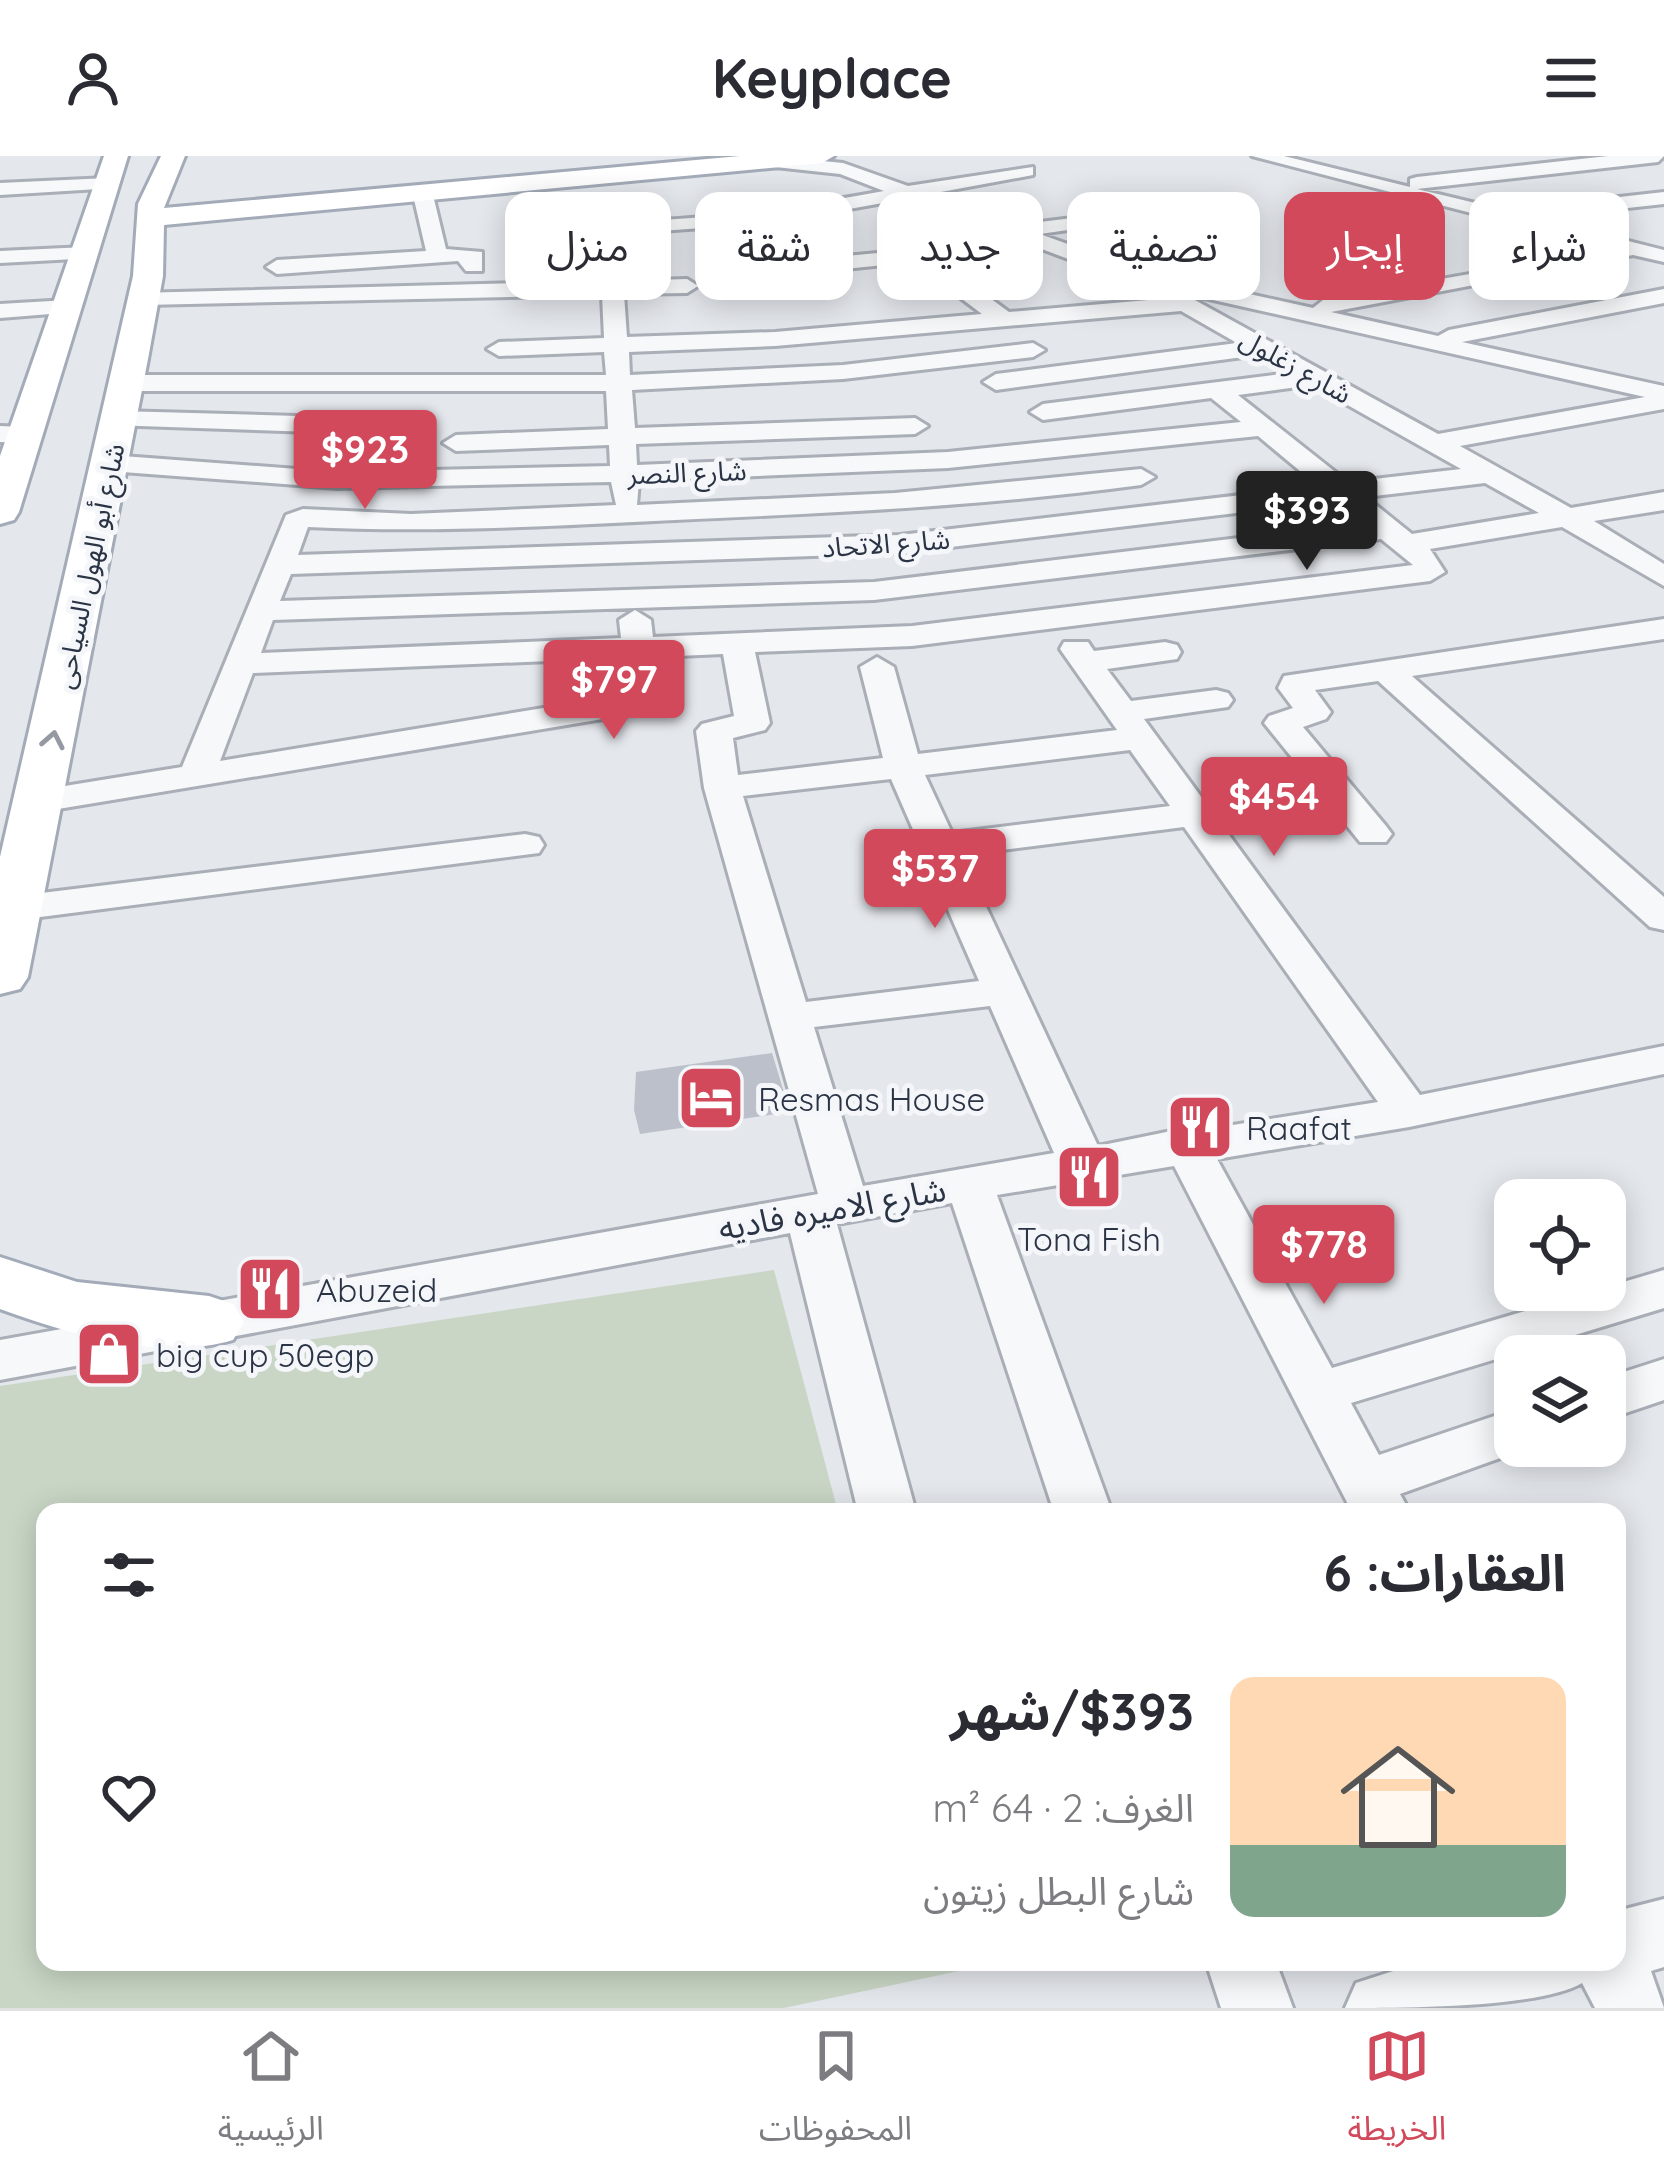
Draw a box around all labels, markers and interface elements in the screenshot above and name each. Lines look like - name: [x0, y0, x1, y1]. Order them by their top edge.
- text: Keyplace: [712, 44, 952, 112]
- icon: person: [60, 45, 126, 111]
- icon: menu: [1538, 45, 1604, 111]
- chip: منزل: [505, 192, 671, 300]
- chip: شقة: [695, 192, 853, 300]
- chip: جديد: [877, 192, 1043, 300]
- chip: تصفية: [1067, 192, 1260, 300]
- chip: إيجار: [1284, 192, 1445, 300]
- chip: شراء: [1469, 192, 1629, 300]
- street label: شارع زغلول: [1232, 321, 1358, 414]
- pin: $923: [294, 410, 436, 512]
- text: $923: [321, 424, 409, 473]
- street label: شارع أبو الهول السياحى: [46, 440, 136, 693]
- street label: شارع النصر: [626, 453, 747, 495]
- pin: $393: [1236, 471, 1378, 573]
- text: $393: [1263, 485, 1351, 534]
- street label: شارع الاتحاد: [821, 522, 951, 568]
- pin: $797: [543, 640, 685, 742]
- text: $797: [570, 654, 658, 703]
- one-way arrow: [39, 730, 65, 750]
- pin: $454: [1203, 757, 1345, 859]
- text: $454: [1228, 771, 1320, 820]
- pin: $537: [864, 829, 1006, 931]
- text: $537: [891, 843, 979, 892]
- hotel icon: Resmas House: [676, 1063, 746, 1133]
- place label: Resmas House: [758, 1078, 985, 1119]
- restaurant icon: Raafat: [1165, 1092, 1235, 1162]
- place label: Raafat: [1246, 1107, 1352, 1148]
- restaurant icon: Tona Fish: [1054, 1142, 1124, 1212]
- street label: شارع الاميره فاديه: [715, 1168, 950, 1253]
- map controls: [1494, 1179, 1626, 1467]
- button: locate: [1494, 1179, 1626, 1311]
- pin: $778: [1253, 1205, 1395, 1307]
- place label: Tona Fish: [1017, 1218, 1161, 1259]
- text: $778: [1280, 1219, 1368, 1268]
- restaurant icon: Abuzeid: [235, 1254, 305, 1324]
- place label: Abuzeid: [316, 1269, 437, 1310]
- shop icon: big cup 50egp: [74, 1319, 144, 1389]
- place label: big cup 50egp: [156, 1334, 375, 1375]
- button: layers: [1494, 1335, 1626, 1467]
- text: العقارات: 6: [1323, 1540, 1566, 1604]
- icon: filters: [96, 1542, 162, 1608]
- text: $393/شهر: [950, 1679, 1194, 1743]
- icon: home: [1326, 1725, 1470, 1869]
- icon: heart: [96, 1764, 162, 1830]
- text: الغرف: 2 · 64 m²: [932, 1783, 1194, 1832]
- text: شارع البطل زيتون: [923, 1866, 1194, 1915]
- tab: الرئيسية: [218, 2023, 324, 2164]
- tab: المحفوظات: [759, 2023, 912, 2164]
- tab: الخريطة: [1347, 2023, 1446, 2164]

